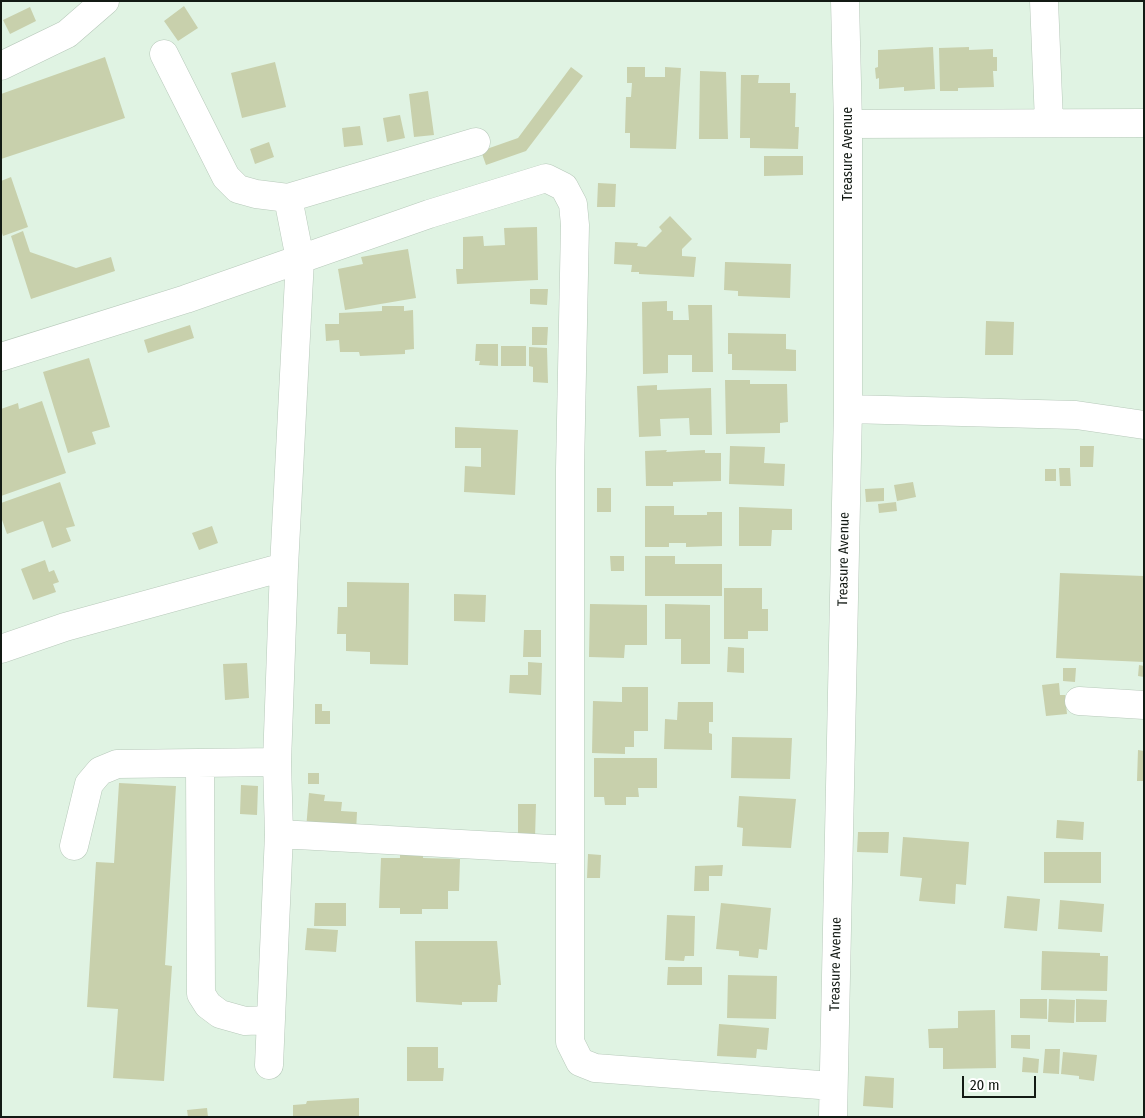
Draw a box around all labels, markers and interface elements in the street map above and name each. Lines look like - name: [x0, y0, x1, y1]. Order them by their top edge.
- street label: Treasure Avenue: [840, 107, 856, 201]
- street label: Treasure Avenue: [835, 512, 853, 606]
- street label: Treasure Avenue: [827, 917, 845, 1011]
- scale bar: [965, 1066, 1039, 1098]
- text: 20 m: [970, 1076, 1000, 1094]

